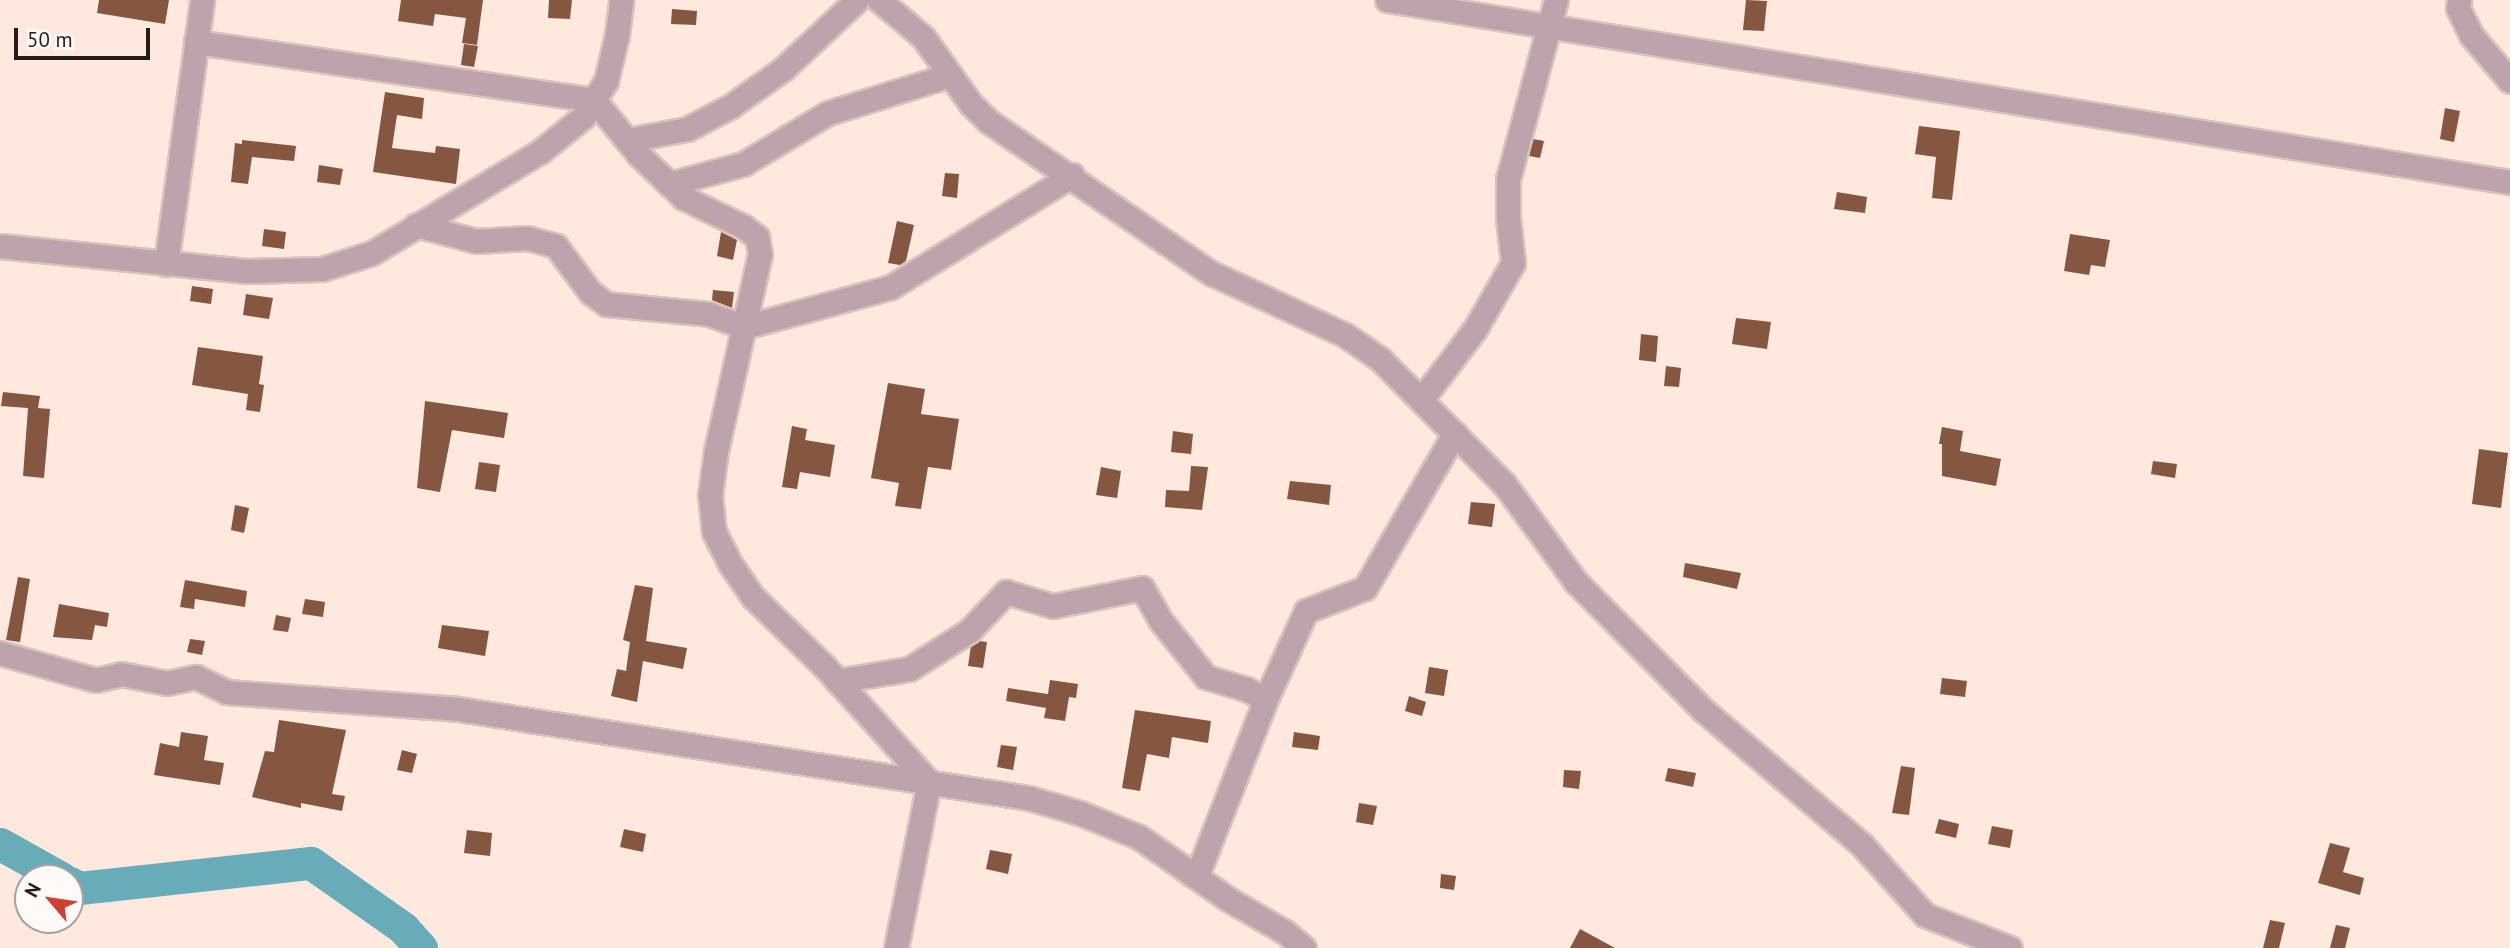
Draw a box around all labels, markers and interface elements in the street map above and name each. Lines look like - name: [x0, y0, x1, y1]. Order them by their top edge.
- scale bar: [18, 14, 154, 58]
- text: 50 m: [27, 26, 73, 53]
- north arrow: [14, 864, 84, 934]
- text: N: [19, 879, 46, 901]

